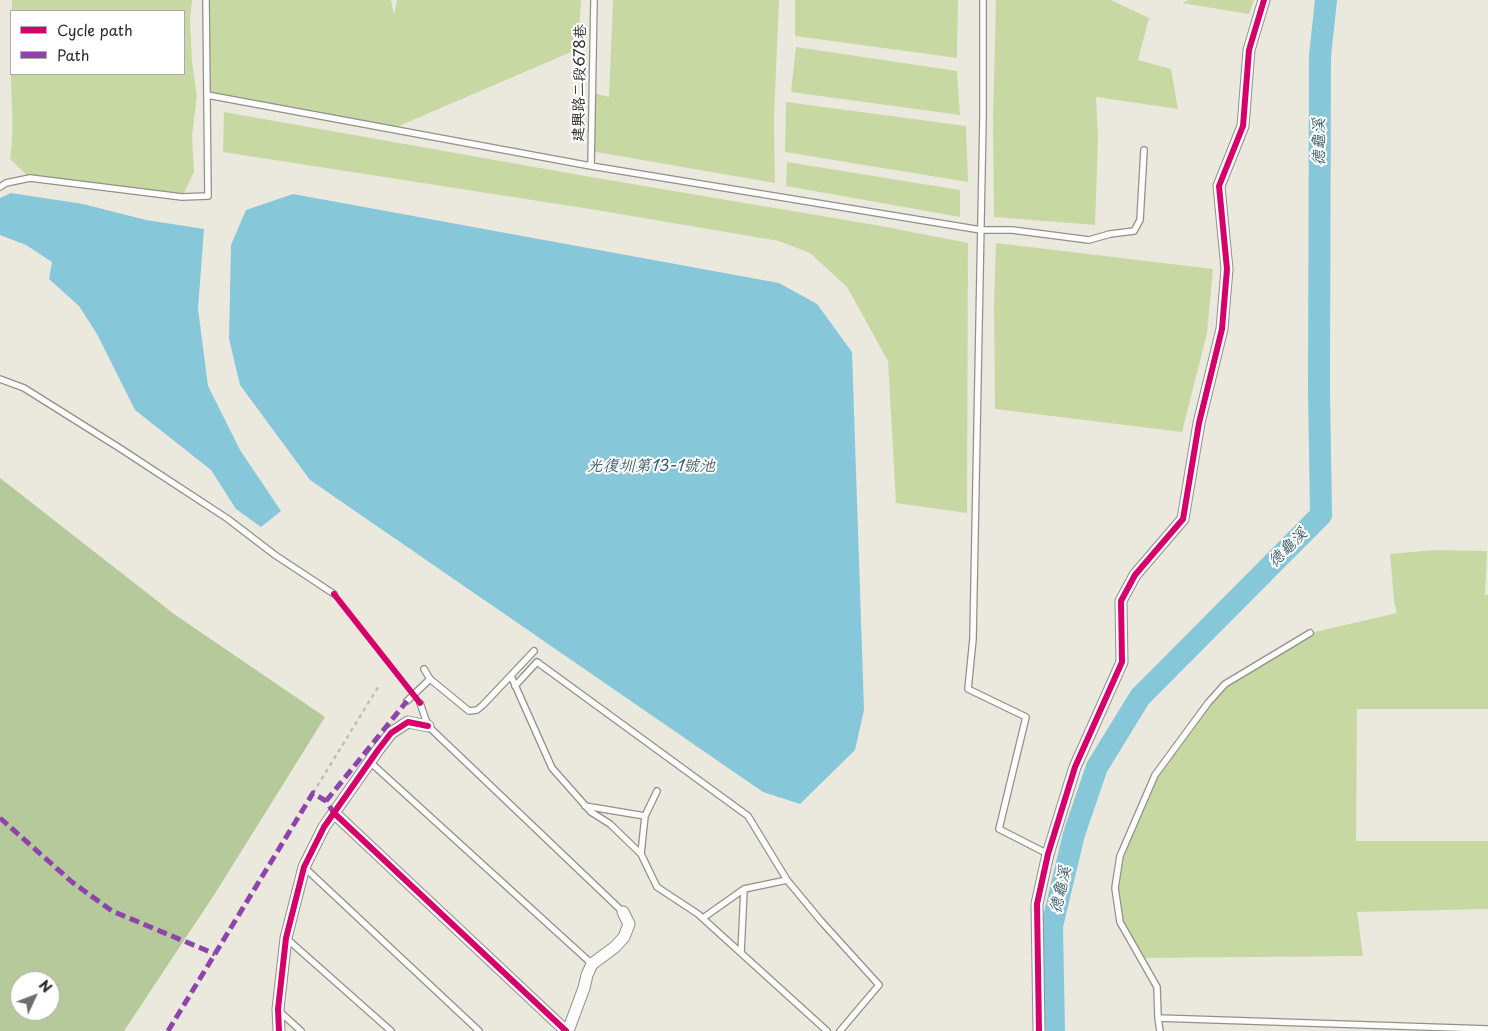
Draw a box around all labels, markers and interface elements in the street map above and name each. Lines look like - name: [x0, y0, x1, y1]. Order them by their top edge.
- legend: [10, 10, 185, 75]
- text: Cycle path: [57, 18, 133, 41]
- street label: 建興路二段678巷: [570, 24, 590, 142]
- text: Path: [57, 43, 89, 66]
- water label: 德龜溪: [1310, 118, 1330, 166]
- water label: 光復圳第13-1號池: [587, 457, 715, 477]
- water label: 德龜溪: [1264, 524, 1312, 572]
- water label: 德龜溪: [1046, 864, 1076, 916]
- north arrow: [10, 971, 60, 1021]
- text: N: [34, 975, 57, 997]

